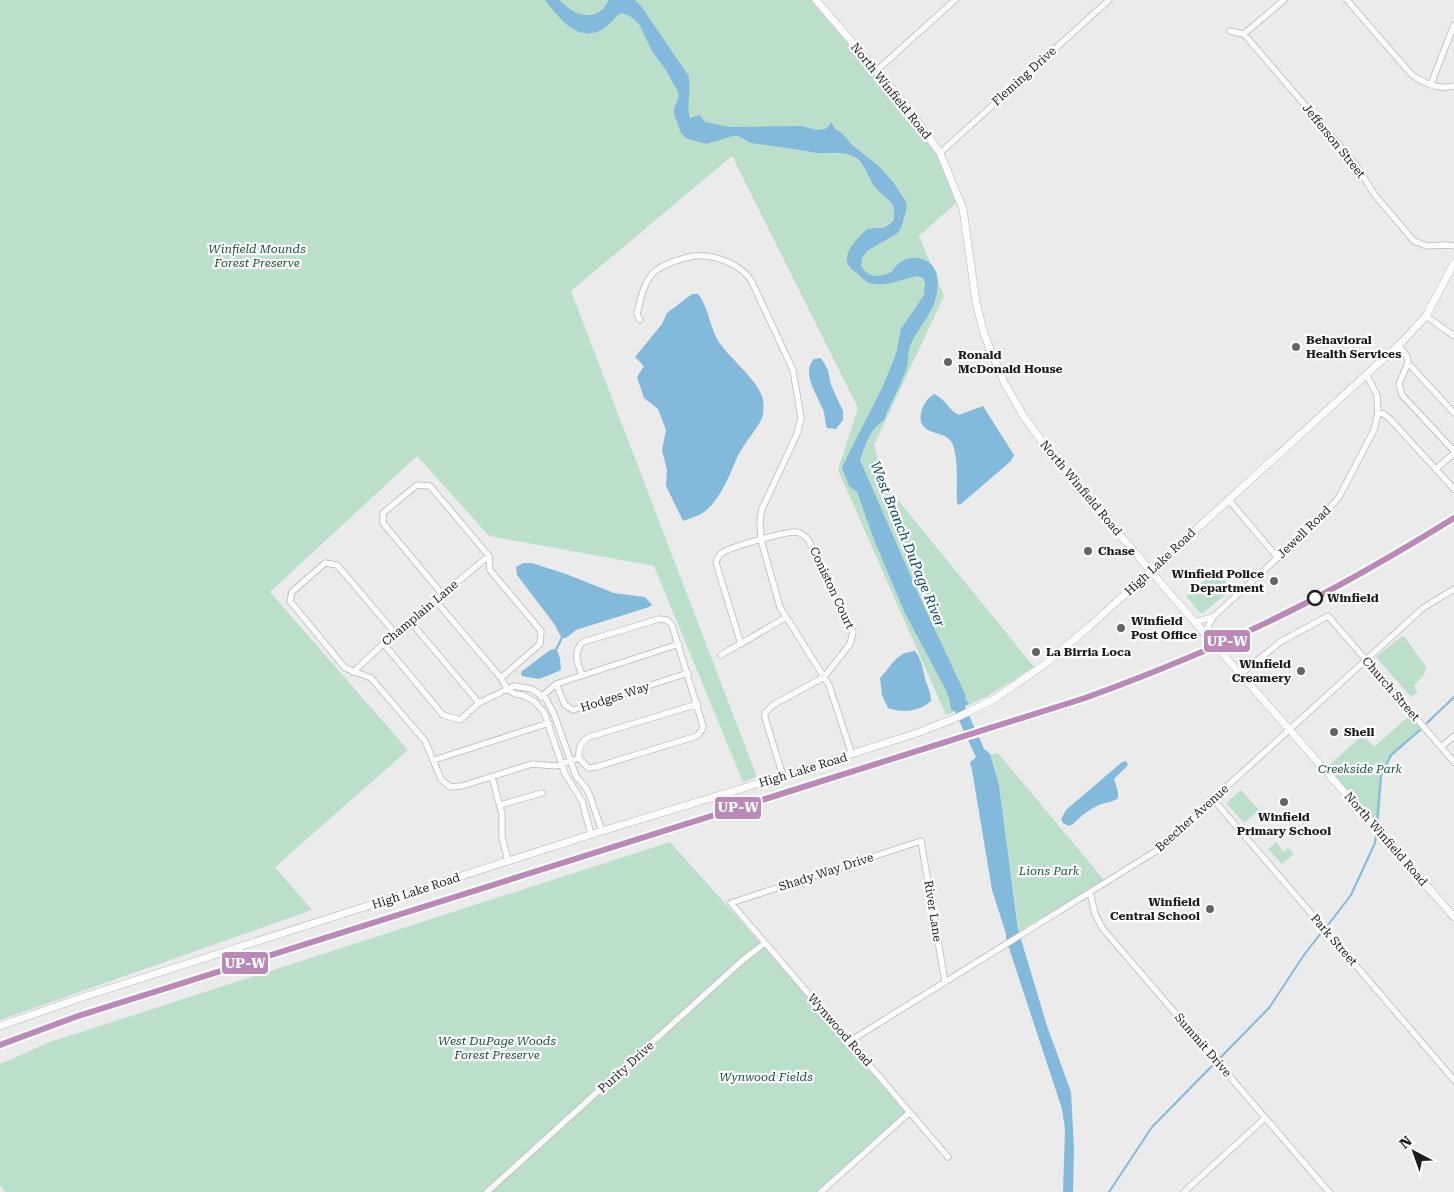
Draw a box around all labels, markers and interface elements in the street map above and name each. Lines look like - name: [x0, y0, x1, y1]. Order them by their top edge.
- street label: North Winfield Road: [848, 40, 934, 142]
- street label: Fleming Drive: [989, 43, 1059, 108]
- street label: Jefferson Street: [1300, 101, 1369, 181]
- park label: Winfield Mounds Forest Preserve: [208, 242, 306, 270]
- place label: Behavioral Health Services: [1306, 333, 1401, 361]
- marker: Behavioral Health Services: [1290, 341, 1302, 353]
- place label: Ronald McDonald House: [958, 348, 1063, 376]
- marker: Ronald McDonald House: [942, 356, 954, 368]
- street label: North Winfield Road: [1037, 438, 1125, 538]
- water label: West Branch DuPage River: [867, 459, 949, 629]
- street label: Jewell Road: [1274, 503, 1334, 561]
- street label: High Lake Road: [1122, 525, 1199, 598]
- place label: Chase: [1098, 544, 1135, 558]
- street label: Coniston Court: [807, 545, 857, 632]
- marker: Chase: [1082, 545, 1094, 557]
- place label: Winfield Police Department: [1172, 567, 1264, 595]
- marker: Winfield Police Department: [1268, 575, 1280, 587]
- street label: Champlain Lane: [379, 577, 461, 649]
- marker: Winfield: [1307, 590, 1323, 606]
- place label: Winfield: [1327, 591, 1379, 605]
- place label: Winfield Post Office: [1131, 614, 1197, 642]
- marker: Winfield Post Office: [1115, 622, 1127, 634]
- line badge: UP-W: [1203, 629, 1251, 653]
- text: UP-W: [1206, 633, 1248, 649]
- place label: La Birria Loca: [1046, 645, 1131, 659]
- marker: La Birria Loca: [1030, 646, 1042, 658]
- street label: Church Street: [1359, 654, 1423, 724]
- place label: Winfield Creamery: [1232, 657, 1292, 685]
- marker: Winfield Creamery: [1295, 665, 1307, 677]
- street label: Hodges Way: [579, 679, 652, 715]
- place label: Shell: [1344, 725, 1374, 739]
- marker: Shell: [1328, 726, 1340, 738]
- street label: High Lake Road: [757, 750, 849, 790]
- park label: Creekside Park: [1318, 762, 1403, 776]
- street label: Beecher Avenue: [1153, 781, 1232, 854]
- street label: North Winfield Road: [1342, 789, 1431, 889]
- line badge: UP-W: [714, 796, 762, 820]
- marker: Winfield Primary School: [1278, 796, 1290, 808]
- text: UP-W: [717, 799, 759, 815]
- place label: Winfield Primary School: [1237, 810, 1331, 838]
- street label: Shady Way Drive: [777, 850, 876, 894]
- park label: Lions Park: [1018, 864, 1080, 878]
- street label: High Lake Road: [370, 870, 462, 912]
- street label: River Lane: [921, 879, 945, 943]
- place label: Winfield Central School: [1110, 895, 1200, 923]
- marker: Winfield Central School: [1204, 903, 1216, 915]
- street label: Park Street: [1308, 911, 1361, 969]
- line badge: UP-W: [221, 951, 269, 975]
- text: UP-W: [224, 955, 266, 971]
- street label: Wynwood Road: [805, 991, 875, 1069]
- street label: Summit Drive: [1172, 1010, 1235, 1080]
- park label: West DuPage Woods Forest Preserve: [438, 1034, 556, 1062]
- street label: Purity Drive: [595, 1038, 657, 1096]
- park label: Wynwood Fields: [719, 1070, 813, 1084]
- north arrow: [1389, 1127, 1439, 1177]
- text: N: [1396, 1132, 1415, 1152]

